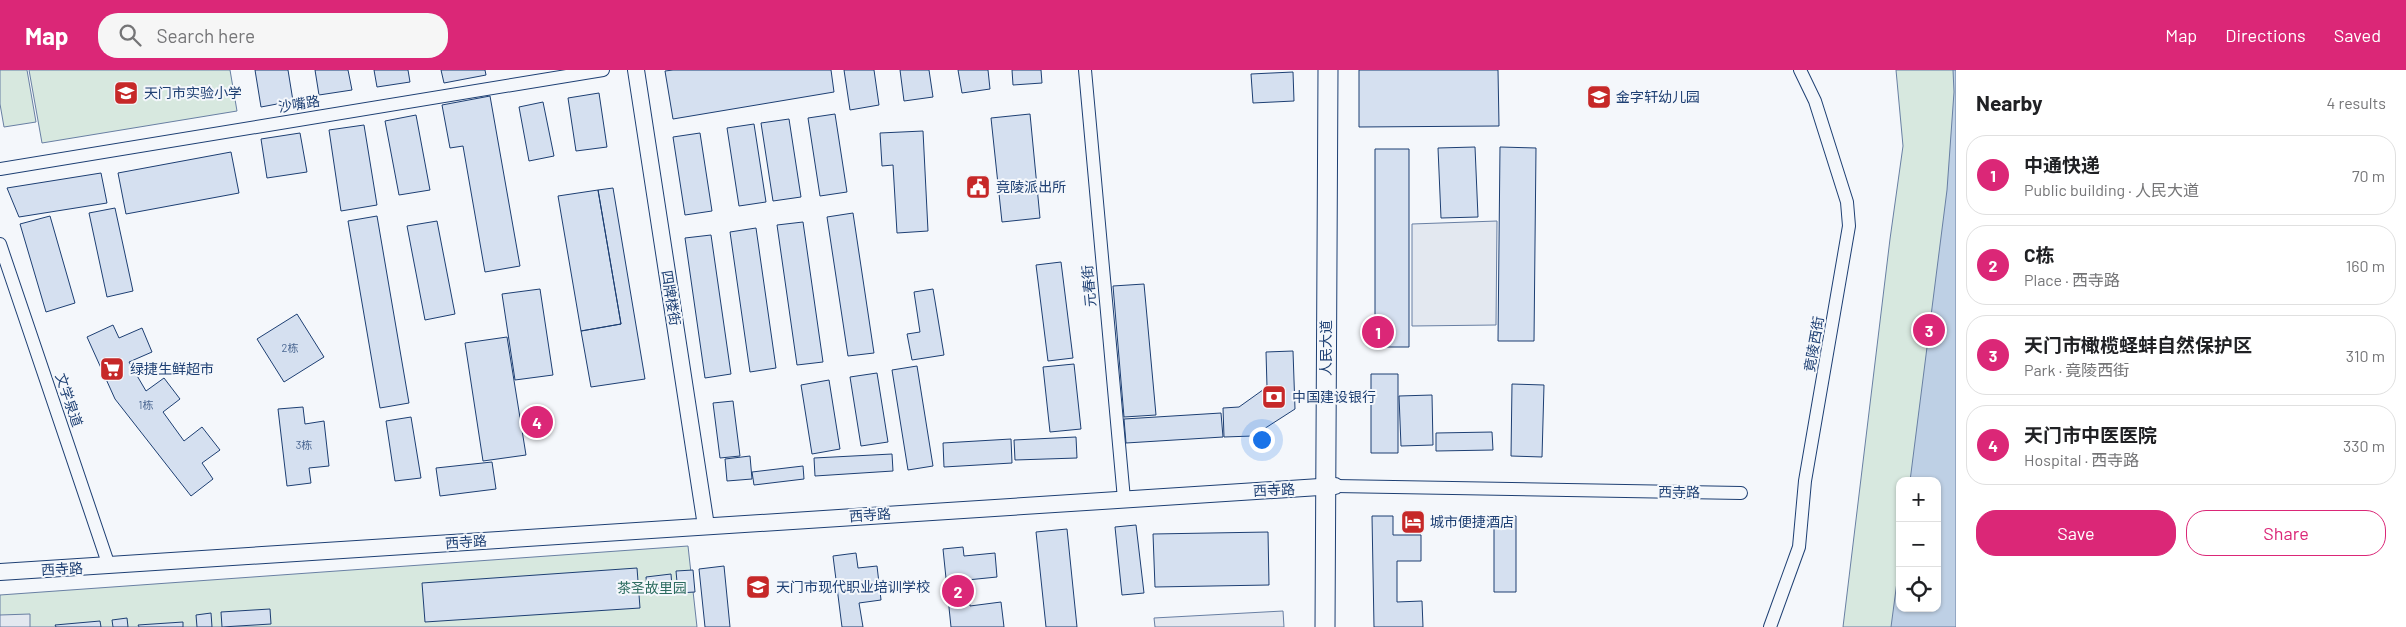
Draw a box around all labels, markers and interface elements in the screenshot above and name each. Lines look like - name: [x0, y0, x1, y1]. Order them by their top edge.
- search box: [98, 13, 448, 58]
- text: Map: [25, 21, 68, 50]
- icon: search: [116, 21, 144, 49]
- text: Search here: [156, 24, 255, 47]
- text: Map: [2165, 24, 2197, 46]
- text: Directions: [2225, 24, 2306, 46]
- text: Saved: [2334, 24, 2381, 46]
- school or university icon: 天门市实验小学: [113, 80, 139, 106]
- place label: 天门市实验小学: [144, 84, 242, 101]
- school or university icon: 金字轩幼儿园: [1586, 84, 1612, 110]
- place label: 金字轩幼儿园: [1616, 88, 1700, 105]
- text: Nearby: [1976, 90, 2042, 115]
- street label: 沙嘴路: [277, 92, 321, 115]
- text: 4 results: [2326, 93, 2386, 112]
- text: 中通快递: [2024, 153, 2100, 176]
- text: 1: [1990, 166, 1996, 185]
- text: 70 m: [2352, 166, 2385, 185]
- public building icon: 竟陵派出所: [965, 174, 991, 200]
- place label: 竟陵派出所: [996, 178, 1066, 195]
- text: Public building · 人民大道: [2024, 180, 2199, 199]
- text: C栋: [2024, 243, 2055, 266]
- text: 2: [1989, 256, 1997, 275]
- text: 160 m: [2346, 256, 2385, 275]
- street label: 元春街: [1078, 264, 1099, 308]
- street label: 四牌楼街: [659, 269, 684, 327]
- text: Place · 西寺路: [2024, 270, 2120, 289]
- pin: 3: [1913, 311, 1945, 349]
- pin: 1: [1362, 313, 1394, 351]
- street label: 竟陵西街: [1800, 315, 1827, 373]
- street label: 人民大道: [1317, 320, 1334, 376]
- text: 天门市橄榄蛏蚌自然保护区: [2024, 333, 2252, 356]
- house number: 2栋: [282, 341, 298, 354]
- text: 3: [1989, 346, 1997, 365]
- text: 310 m: [2346, 346, 2385, 365]
- supermarket icon: 绿捷生鲜超市: [99, 356, 125, 382]
- place label: 绿捷生鲜超市: [130, 360, 214, 377]
- text: Park · 竟陵西街: [2024, 360, 2129, 379]
- street label: 文学泉道: [52, 371, 87, 429]
- bank icon: 中国建设银行: [1261, 384, 1287, 410]
- place label: 中国建设银行: [1292, 388, 1376, 405]
- house number: 1栋: [139, 398, 153, 411]
- pin: 4: [521, 403, 553, 441]
- text: 天门市中医医院: [2024, 423, 2157, 446]
- your location: [1249, 427, 1275, 453]
- text: 4: [1988, 436, 1998, 455]
- text: 330 m: [2343, 436, 2385, 455]
- house number: 3栋: [296, 438, 312, 451]
- text: Hospital · 西寺路: [2024, 450, 2139, 469]
- map controls: [1896, 477, 1941, 612]
- button: +: [1896, 477, 1941, 522]
- street label: 西寺路: [1253, 480, 1295, 499]
- street label: 西寺路: [1658, 483, 1700, 500]
- street label: 西寺路: [848, 505, 892, 524]
- hotel icon: 城市便捷酒店: [1400, 509, 1426, 535]
- button: Save: [1976, 510, 2176, 556]
- button: Share: [2186, 510, 2386, 556]
- place label: 城市便捷酒店: [1430, 513, 1514, 530]
- button: −: [1896, 522, 1941, 567]
- street label: 西寺路: [444, 532, 488, 551]
- street label: 西寺路: [41, 559, 83, 578]
- button: locate: [1896, 567, 1941, 612]
- pin: 2: [942, 572, 974, 610]
- school or university icon: 天门市现代职业培训学校: [745, 574, 771, 600]
- place label: 天门市现代职业培训学校: [776, 578, 930, 595]
- park label: 茶圣故里园: [617, 579, 687, 596]

